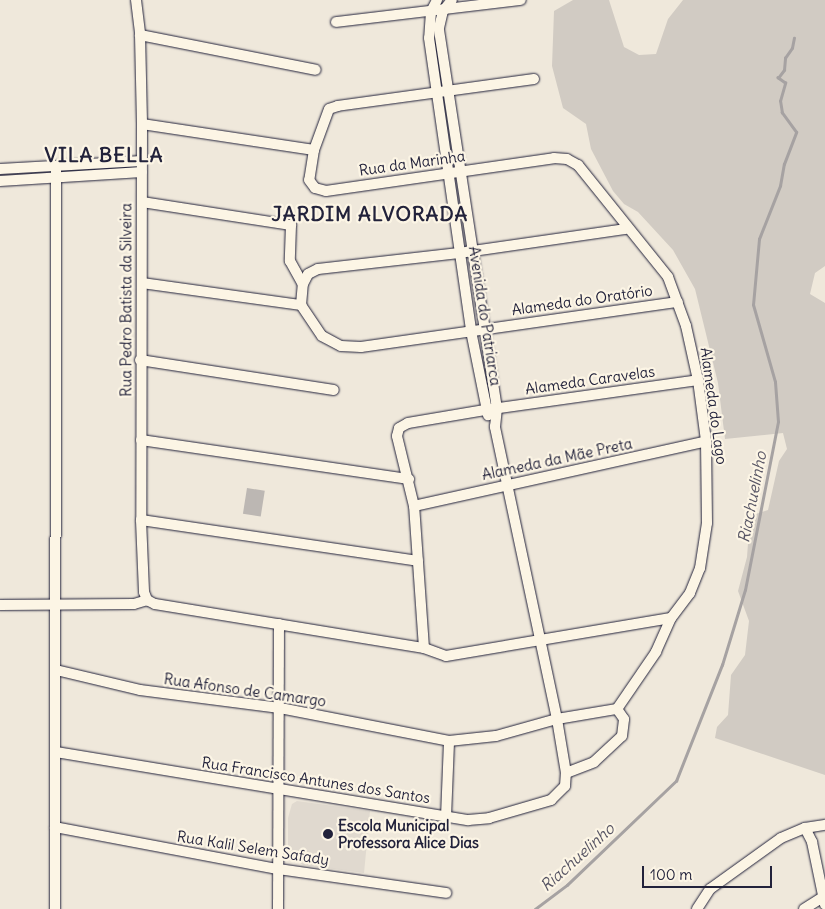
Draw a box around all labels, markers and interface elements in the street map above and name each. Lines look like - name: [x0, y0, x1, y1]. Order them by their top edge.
- district label: VILA BELLA: [43, 142, 165, 166]
- street label: Rua da Marinha: [358, 147, 466, 179]
- district label: JARDIM ALVORADA: [270, 201, 470, 225]
- street label: Rua Pedro Batista da Silveira: [117, 203, 135, 397]
- street label: Avenida do Patriarca: [465, 245, 505, 387]
- street label: Alameda do Oratório: [510, 281, 654, 319]
- street label: Alameda do Lago: [697, 346, 731, 466]
- street label: Alameda Caravelas: [524, 362, 656, 398]
- street label: Alameda da Mãe Preta: [480, 434, 634, 484]
- water label: Riachuelinho: [734, 450, 770, 544]
- street label: Rua Afonso de Camargo: [163, 670, 327, 710]
- street label: Rua Francisco Antunes dos Santos: [200, 753, 432, 807]
- place label: Escola Municipal Professora Alice Dias: [338, 816, 479, 851]
- water label: Riachuelinho: [536, 819, 618, 895]
- street label: Rua Kalil Selem Safady: [176, 827, 330, 869]
- marker: Escola Municipal Professora Alice Dias: [322, 828, 334, 840]
- scale bar: [645, 856, 775, 888]
- text: 100 m: [650, 865, 692, 884]

